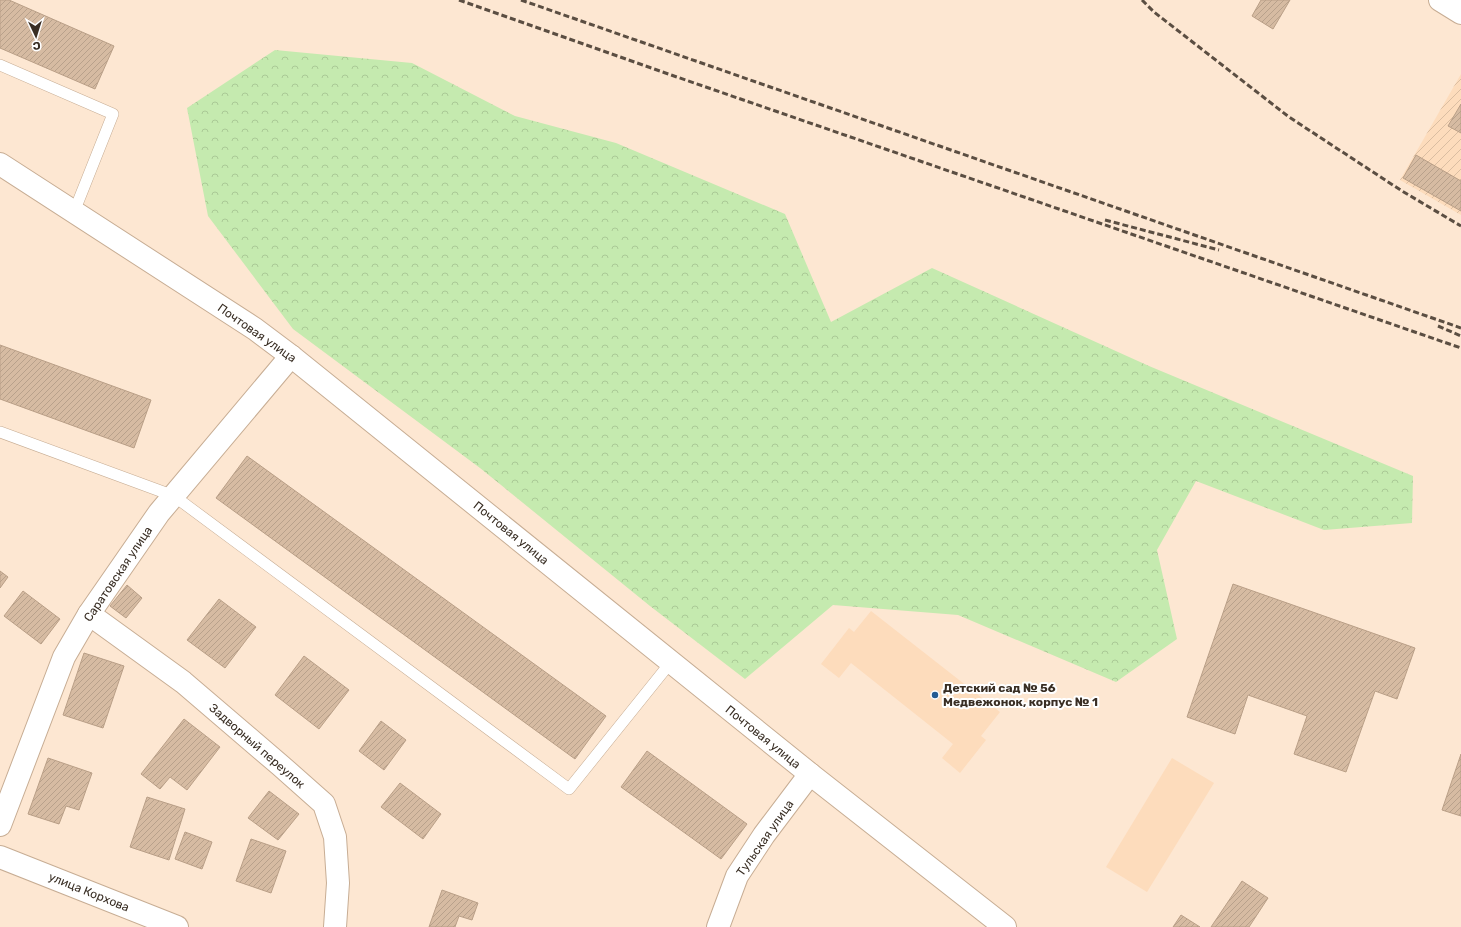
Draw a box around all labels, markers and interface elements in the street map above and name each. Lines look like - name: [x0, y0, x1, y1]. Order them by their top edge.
- north arrow: [16, 16, 56, 56]
- text: С: [32, 39, 41, 52]
- street label: Почтовая улица: [215, 301, 299, 365]
- street label: Почтовая улица: [471, 498, 551, 568]
- street label: Саратовская улица: [81, 524, 155, 624]
- place label: Детский сад № 56 Медвежонок, корпус № 1: [943, 681, 1098, 709]
- marker: Детский сад № 56 Медвежонок, корпус № 1: [930, 690, 940, 700]
- street label: Задворный переулок: [206, 701, 308, 792]
- street label: Почтовая улица: [723, 702, 803, 772]
- street label: Тульская улица: [734, 797, 796, 879]
- street label: улица Корхова: [47, 869, 131, 915]

